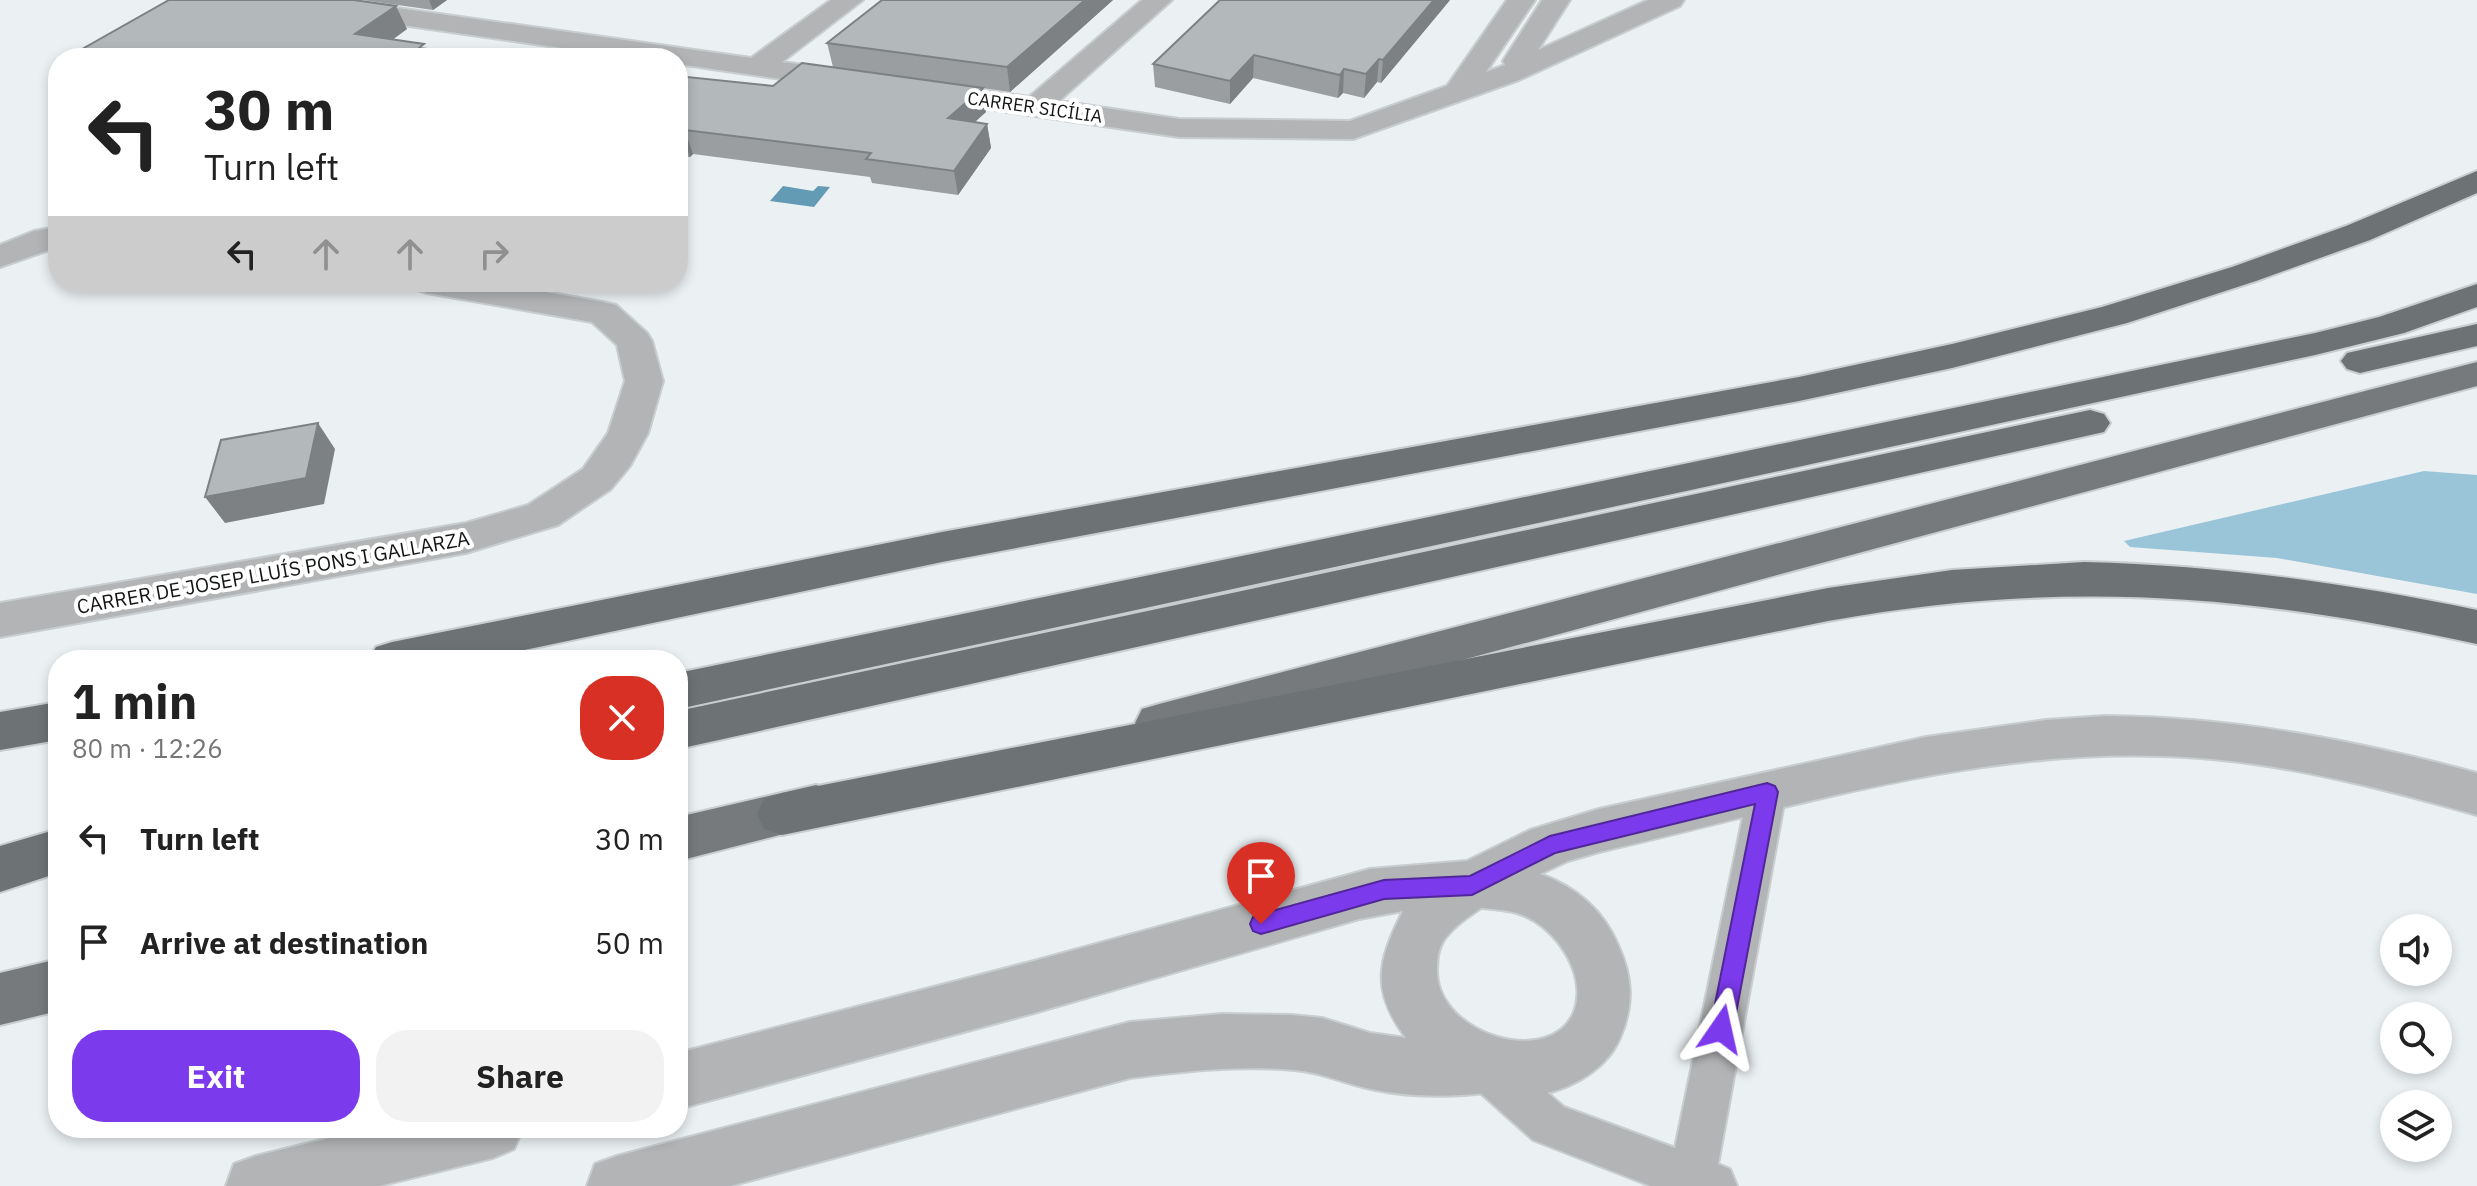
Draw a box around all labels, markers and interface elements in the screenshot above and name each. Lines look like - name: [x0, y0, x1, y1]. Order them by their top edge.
- text: 30 m: [204, 73, 334, 145]
- icon: left: [72, 80, 176, 184]
- street label: CARRER SICÍLIA: [966, 86, 1104, 128]
- text: Turn left: [204, 143, 339, 190]
- icon: left: [220, 232, 264, 276]
- icon: ahead: [304, 232, 348, 276]
- icon: ahead: [388, 232, 432, 276]
- icon: right: [472, 232, 516, 276]
- street label: CARRER DE JOSEP LLUÍS PONS I GALLARZA: [75, 524, 472, 620]
- text: 1 min: [72, 670, 197, 732]
- button: close: [580, 676, 664, 760]
- text: 80 m · 12:26: [72, 731, 223, 765]
- icon: left: [72, 816, 116, 860]
- text: Turn left: [140, 819, 259, 858]
- text: 30 m: [595, 819, 664, 858]
- pin: [1227, 842, 1295, 924]
- icon: arrive: [1239, 854, 1283, 898]
- map controls: [2380, 914, 2452, 1162]
- button: sound: [2380, 914, 2452, 986]
- icon: arrive: [72, 920, 116, 964]
- text: Arrive at destination: [140, 923, 428, 962]
- text: 50 m: [595, 923, 664, 962]
- position arrow: [1679, 987, 1763, 1071]
- button: search: [2380, 1002, 2452, 1074]
- button: Exit: [72, 1030, 360, 1122]
- button: Share: [376, 1030, 664, 1122]
- button: layers: [2380, 1090, 2452, 1162]

